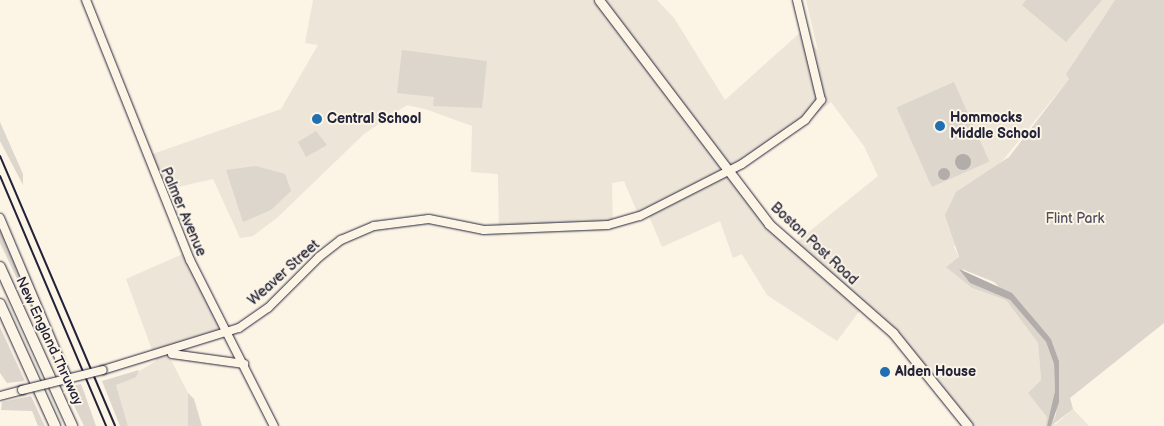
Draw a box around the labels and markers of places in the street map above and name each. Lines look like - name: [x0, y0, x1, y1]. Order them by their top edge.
- place label: Hommocks Middle School: [950, 110, 1040, 142]
- place label: Central School: [327, 111, 421, 127]
- marker: Central School: [311, 113, 323, 125]
- marker: Hommocks Middle School: [934, 120, 946, 132]
- place label: Alden House: [895, 364, 976, 380]
- marker: Alden House: [879, 366, 891, 378]

